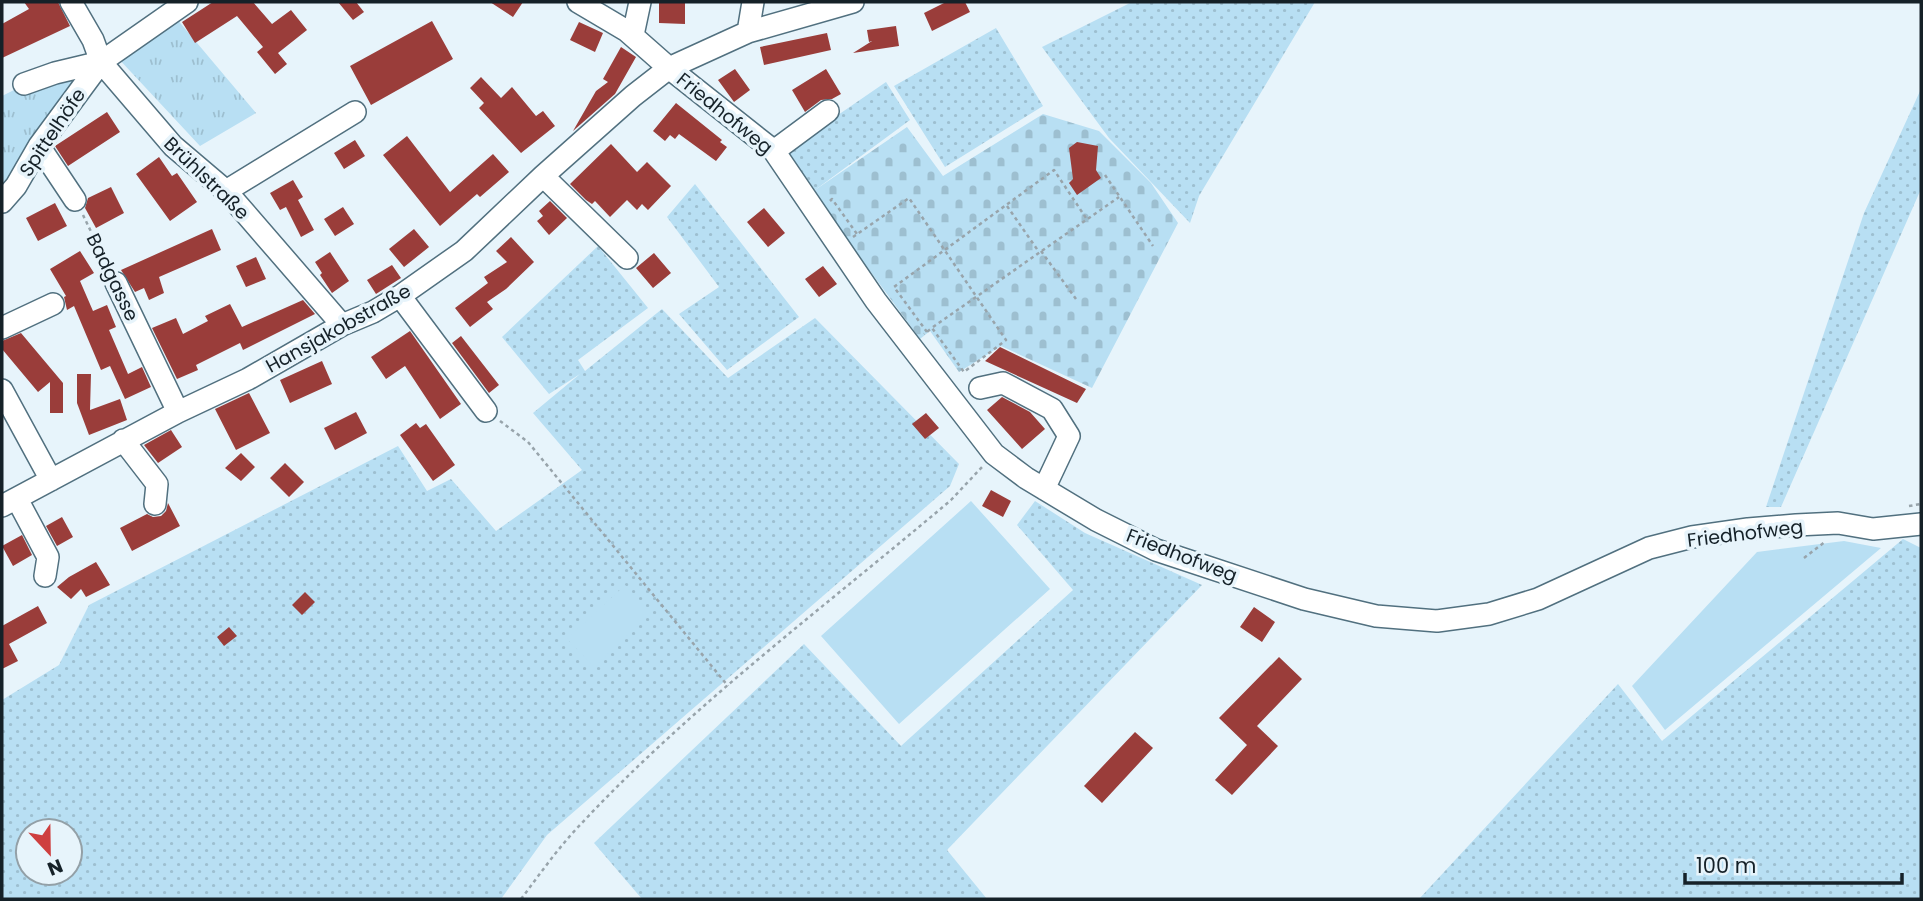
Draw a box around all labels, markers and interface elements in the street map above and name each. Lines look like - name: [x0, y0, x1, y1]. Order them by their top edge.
- street label: Friedhofweg: [671, 66, 779, 161]
- street label: Spittelhöfe: [13, 83, 92, 182]
- street label: Brühlstraße: [158, 131, 255, 226]
- street label: Badgasse: [80, 229, 145, 326]
- street label: Hansjakobstraße: [261, 277, 416, 379]
- street label: Friedhofweg: [1685, 513, 1805, 554]
- street label: Friedhofweg: [1122, 522, 1241, 589]
- north arrow: [14, 817, 84, 887]
- scale bar: [1685, 842, 1902, 886]
- text: 100 m: [1696, 851, 1756, 880]
- text: N: [43, 852, 67, 882]

